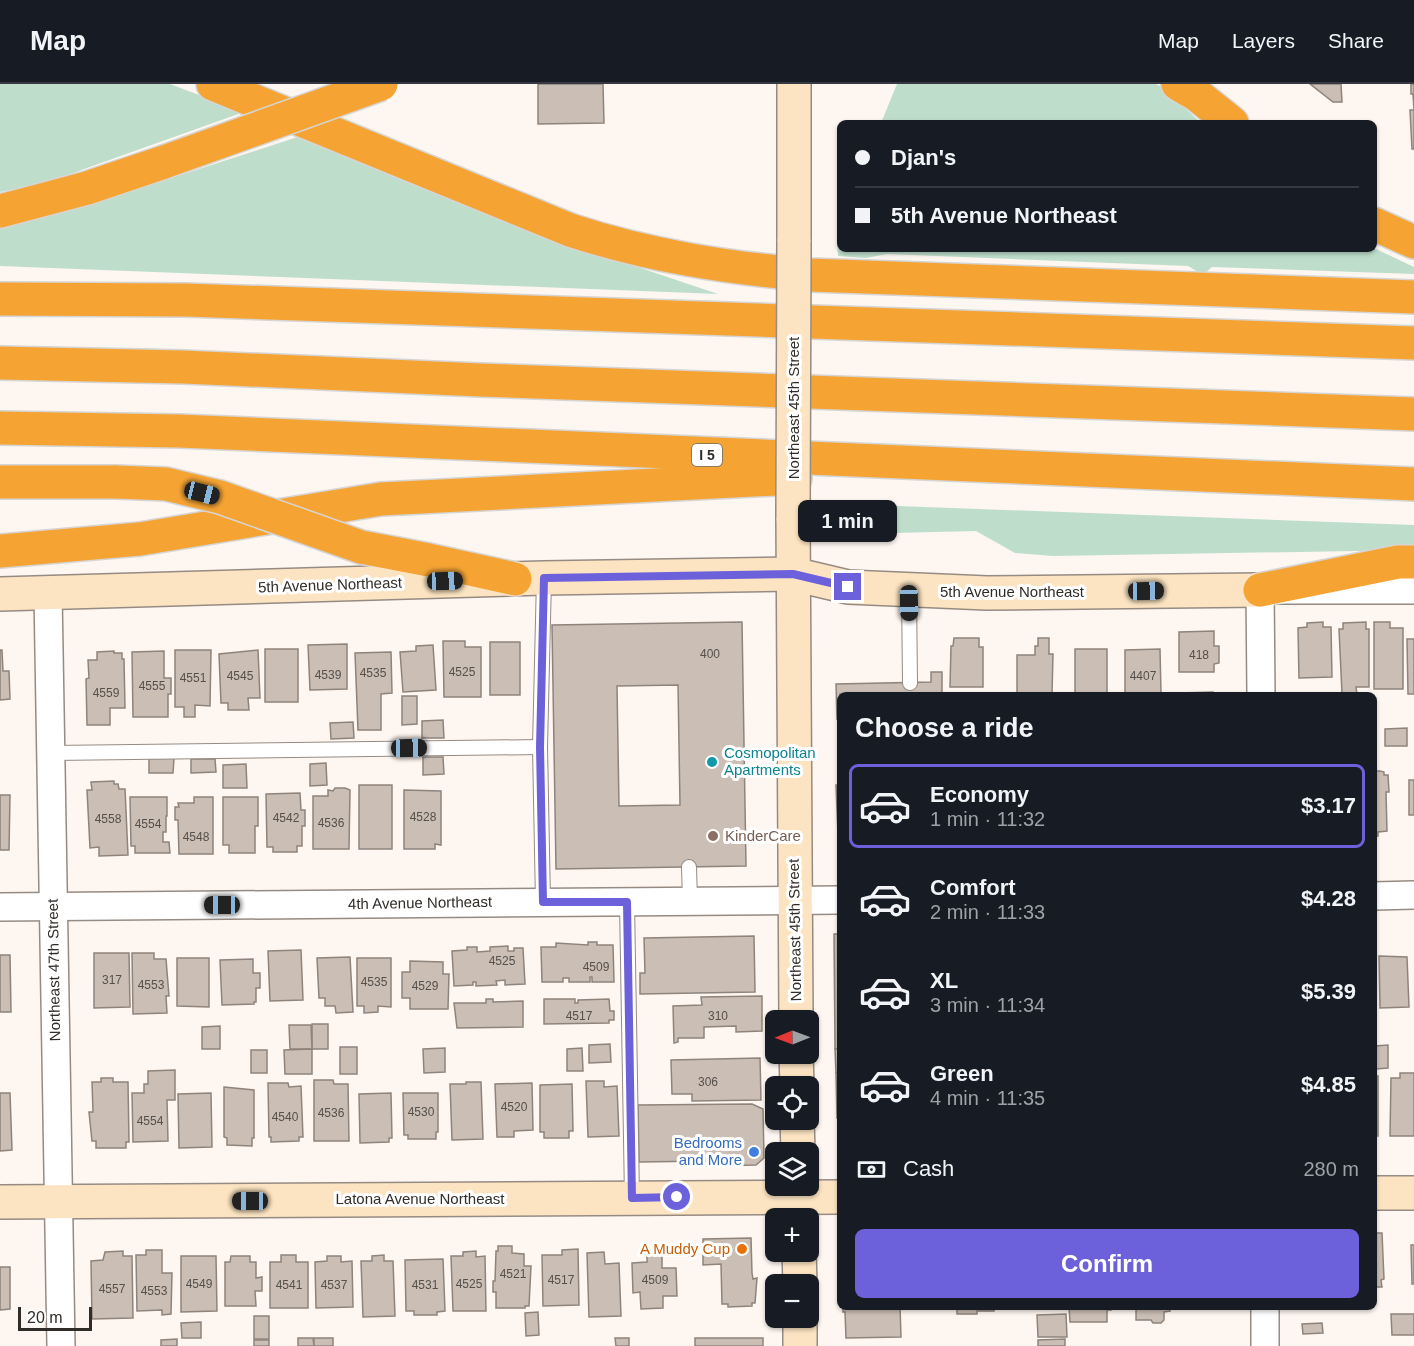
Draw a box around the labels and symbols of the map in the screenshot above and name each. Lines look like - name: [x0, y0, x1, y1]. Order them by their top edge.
- street label: Northeast 45th Street: [785, 336, 802, 479]
- road number: I 5: [692, 444, 722, 466]
- car: [182, 480, 222, 506]
- callout: 1 min: [798, 500, 898, 542]
- car: [427, 571, 463, 591]
- street label: 5th Avenue Northeast: [258, 573, 403, 596]
- route end: [834, 573, 861, 600]
- car: [1128, 582, 1164, 600]
- street label: 5th Avenue Northeast: [940, 583, 1085, 600]
- car: [900, 585, 918, 621]
- house number: 400: [700, 647, 720, 661]
- house number: 418: [1189, 648, 1209, 662]
- house number: 4525: [449, 665, 476, 679]
- house number: 4535: [360, 666, 387, 680]
- house number: 4539: [315, 668, 342, 682]
- house number: 4545: [227, 669, 254, 683]
- house number: 4407: [1130, 669, 1157, 683]
- house number: 4551: [180, 671, 207, 685]
- house number: 4555: [139, 679, 166, 693]
- house number: 4559: [93, 686, 120, 700]
- car: [391, 739, 427, 757]
- place label: Cosmopolitan Apartments: [724, 744, 816, 778]
- marker: Cosmopolitan Apartments: [705, 755, 719, 769]
- house number: 4528: [410, 810, 437, 824]
- house number: 4542: [273, 811, 300, 825]
- house number: 4558: [95, 812, 122, 826]
- house number: 4536: [318, 816, 345, 830]
- house number: 4554: [135, 817, 162, 831]
- place label: KinderCare: [725, 827, 801, 844]
- marker: KinderCare: [706, 829, 720, 843]
- house number: 4548: [183, 830, 210, 844]
- street label: Northeast 45th Street: [785, 858, 804, 1001]
- street label: 4th Avenue Northeast: [348, 893, 493, 912]
- car: [204, 896, 240, 914]
- street label: Northeast 47th Street: [44, 898, 63, 1041]
- house number: 4525: [489, 954, 516, 968]
- house number: 4509: [583, 960, 610, 974]
- house number: 317: [102, 973, 122, 987]
- house number: 4535: [361, 975, 388, 989]
- house number: 4553: [138, 978, 165, 992]
- house number: 4529: [412, 979, 439, 993]
- house number: 4517: [566, 1009, 593, 1023]
- house number: 310: [708, 1009, 728, 1023]
- north arrow: [765, 1010, 819, 1064]
- house number: 306: [698, 1075, 718, 1089]
- house number: 4520: [501, 1100, 528, 1114]
- house number: 4530: [408, 1105, 435, 1119]
- house number: 4536: [318, 1106, 345, 1120]
- house number: 4540: [272, 1110, 299, 1124]
- house number: 4554: [137, 1114, 164, 1128]
- place label: Bedrooms and More: [674, 1134, 742, 1168]
- marker: Bedrooms and More: [747, 1145, 761, 1159]
- route start: [663, 1183, 690, 1210]
- street label: Latona Avenue Northeast: [335, 1190, 505, 1207]
- car: [232, 1192, 268, 1210]
- place label: A Muddy Cup: [640, 1240, 730, 1257]
- marker: A Muddy Cup: [735, 1242, 749, 1256]
- house number: 4521: [500, 1267, 527, 1281]
- house number: 4517: [548, 1273, 575, 1287]
- house number: 4509: [642, 1273, 669, 1287]
- house number: 4549: [186, 1277, 213, 1291]
- house number: 4525: [456, 1277, 483, 1291]
- house number: 4541: [276, 1278, 303, 1292]
- house number: 4537: [321, 1278, 348, 1292]
- house number: 4531: [412, 1278, 439, 1292]
- house number: 4557: [99, 1282, 126, 1296]
- house number: 4553: [141, 1284, 168, 1298]
- scale bar: [18, 1304, 92, 1332]

